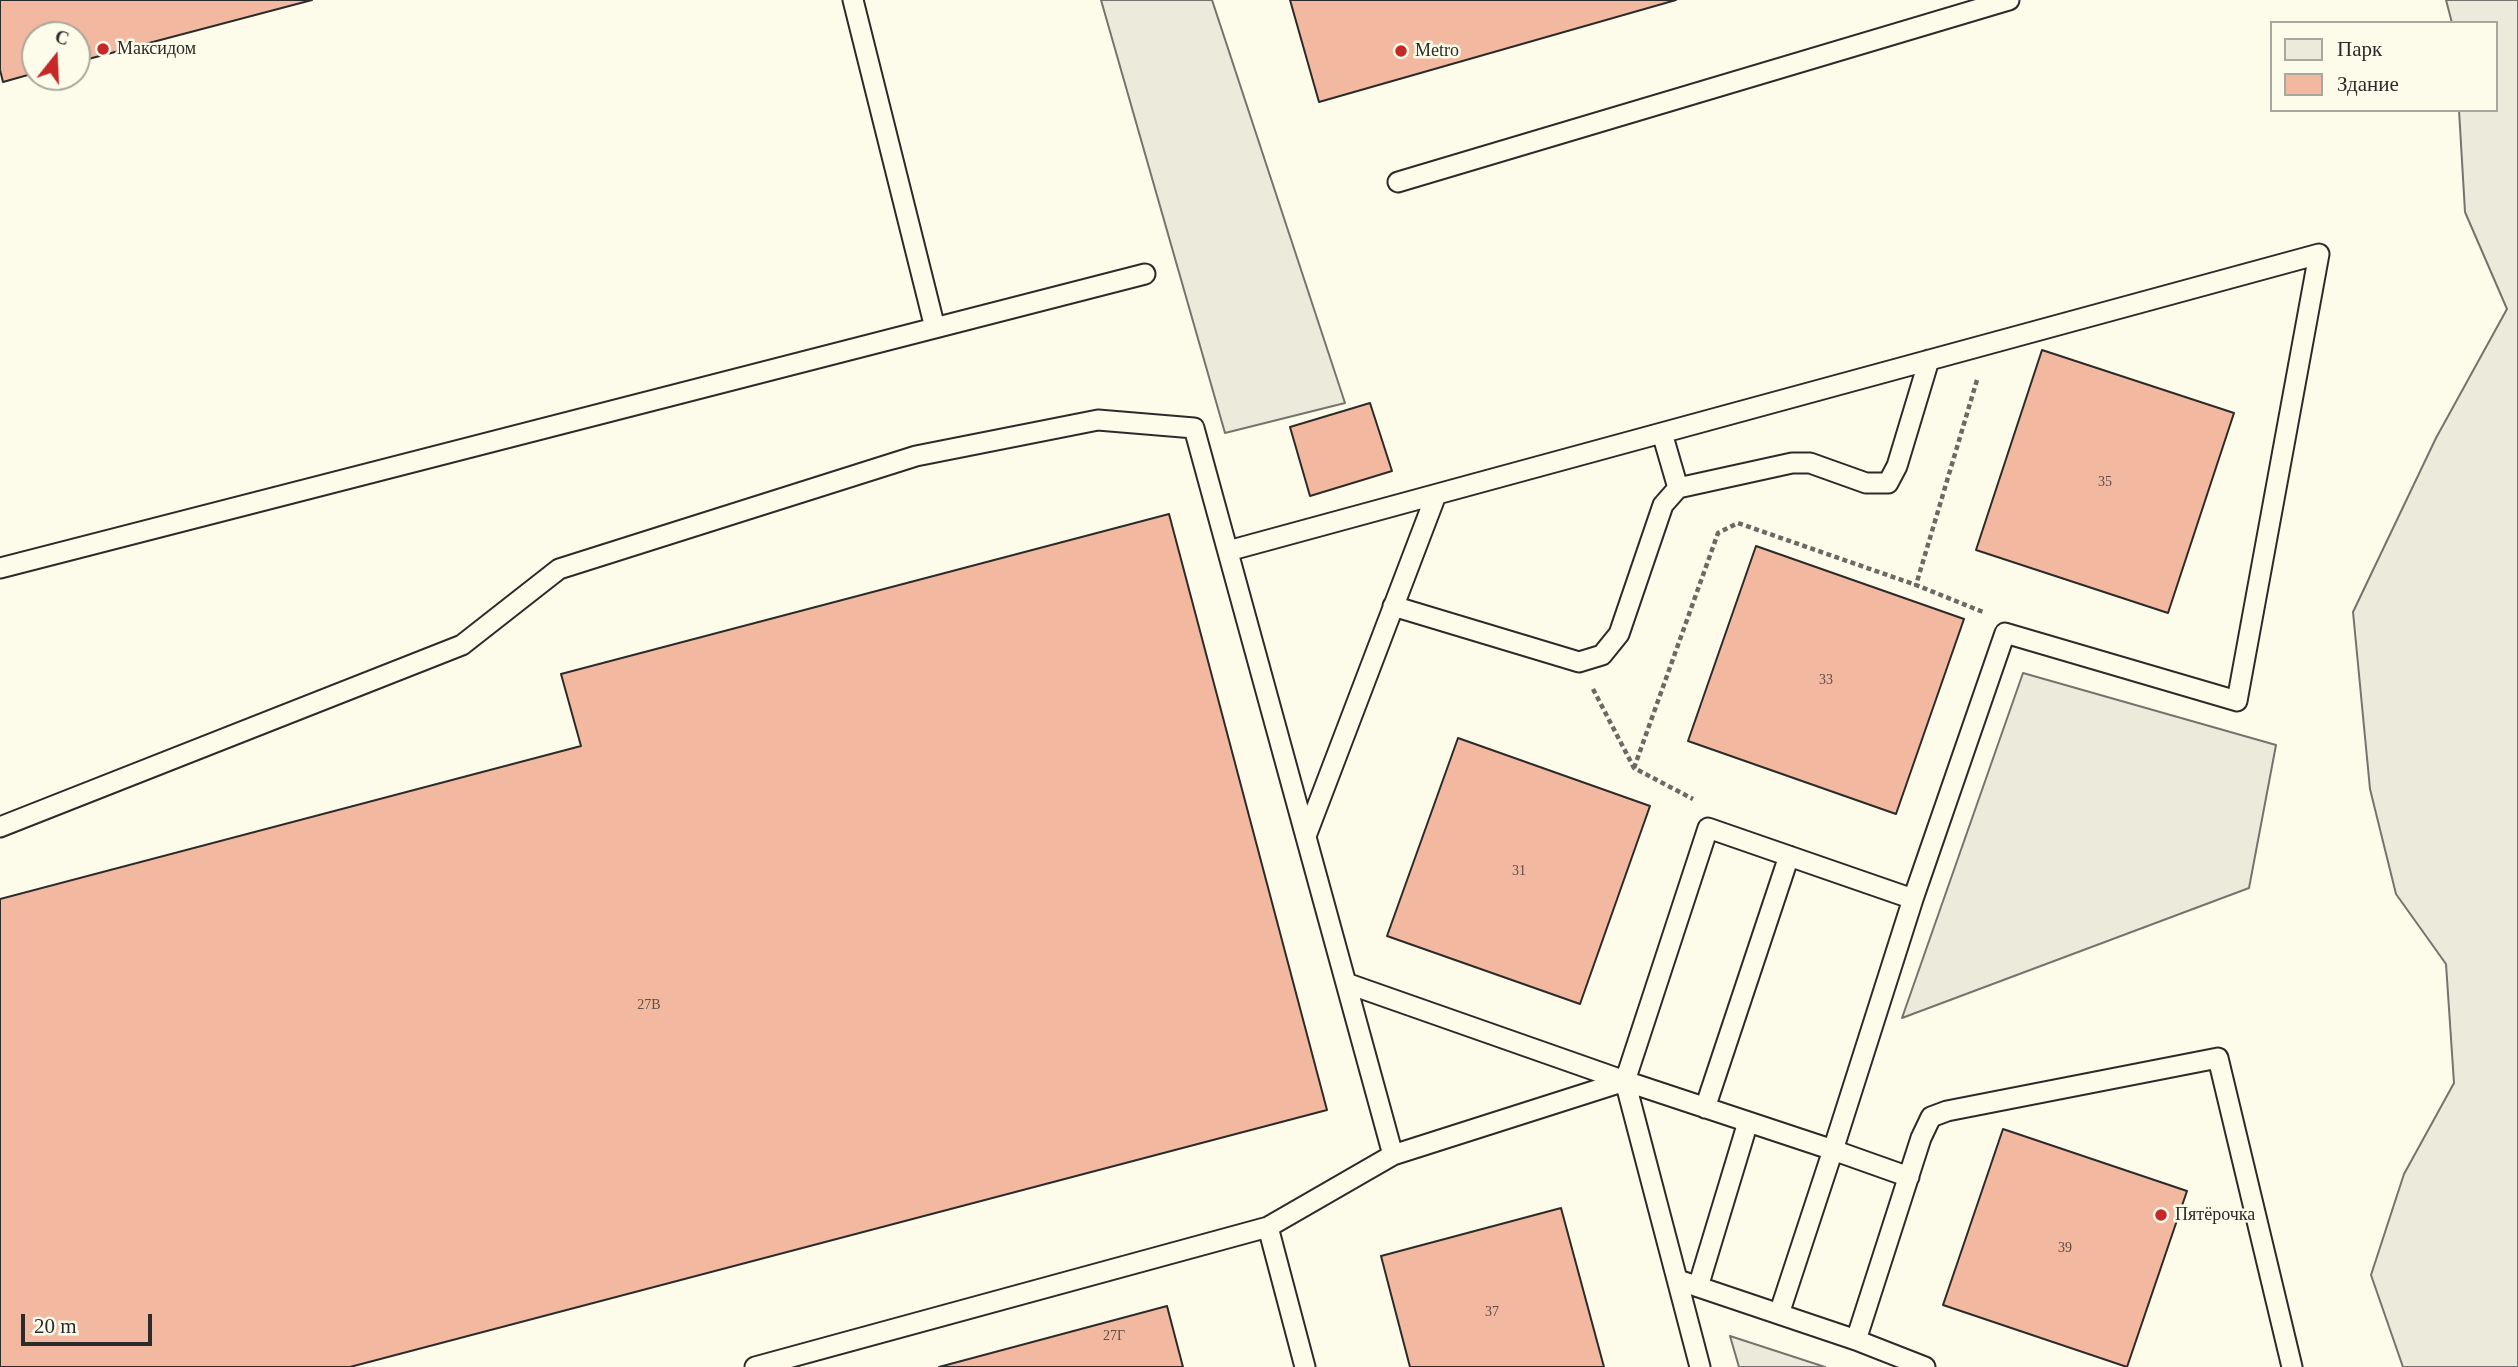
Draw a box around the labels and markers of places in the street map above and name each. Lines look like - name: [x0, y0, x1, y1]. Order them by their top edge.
- place label: Максидом: [117, 38, 196, 60]
- place label: Metro: [1415, 40, 1459, 62]
- marker: Максидом: [95, 41, 111, 57]
- marker: Metro: [1393, 43, 1409, 59]
- place label: Пятёрочка: [2175, 1204, 2255, 1226]
- marker: Пятёрочка: [2153, 1207, 2169, 1223]

